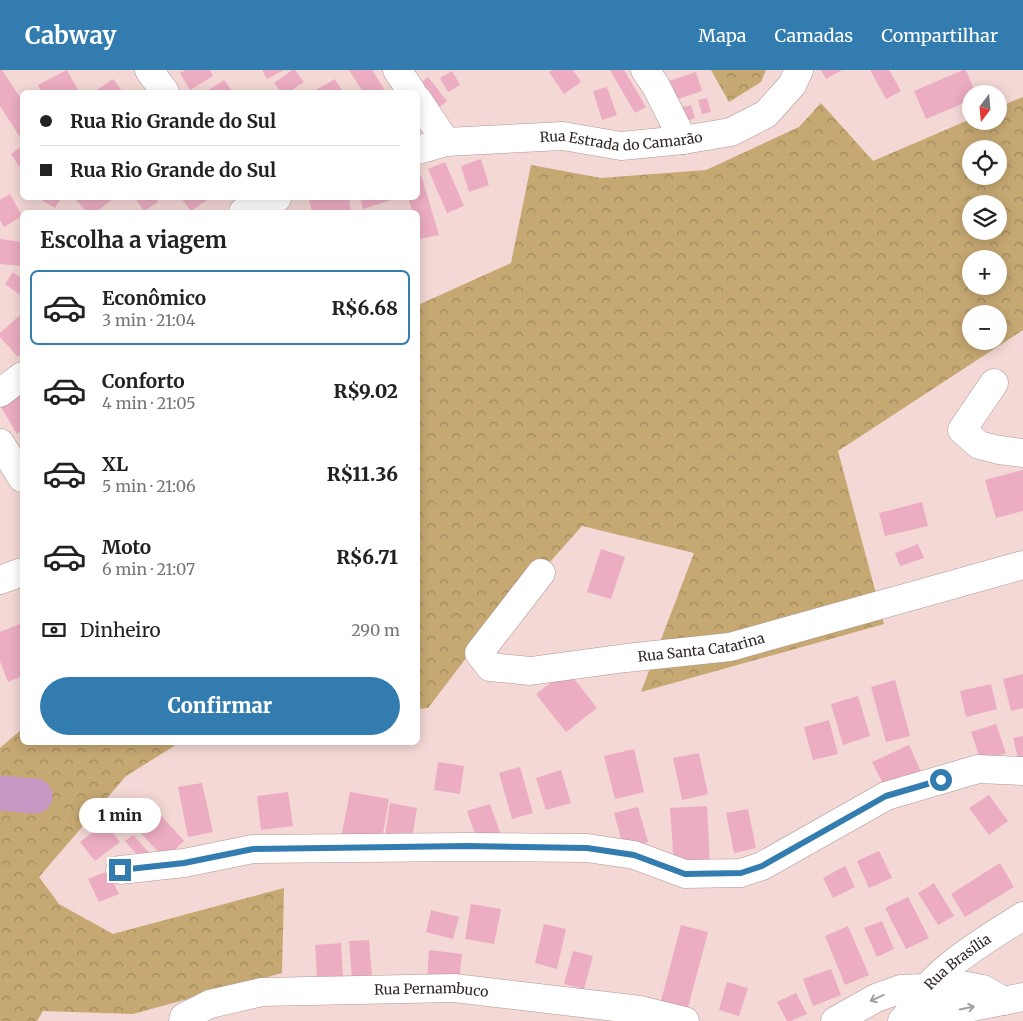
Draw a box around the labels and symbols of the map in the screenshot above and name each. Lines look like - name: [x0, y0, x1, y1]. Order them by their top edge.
- north arrow: [962, 85, 1008, 130]
- street label: Rua Estrada do Camarão: [539, 127, 704, 155]
- street label: Rua Santa Catarina: [637, 629, 767, 666]
- route start: [930, 769, 952, 791]
- callout: 1 min: [79, 798, 161, 832]
- route end: [109, 859, 131, 881]
- street label: Rua Brasília: [920, 929, 995, 993]
- street label: Rua Pernambuco: [374, 979, 489, 1001]
- one-way arrow: [870, 994, 885, 1004]
- one-way arrow: [959, 1002, 975, 1012]

